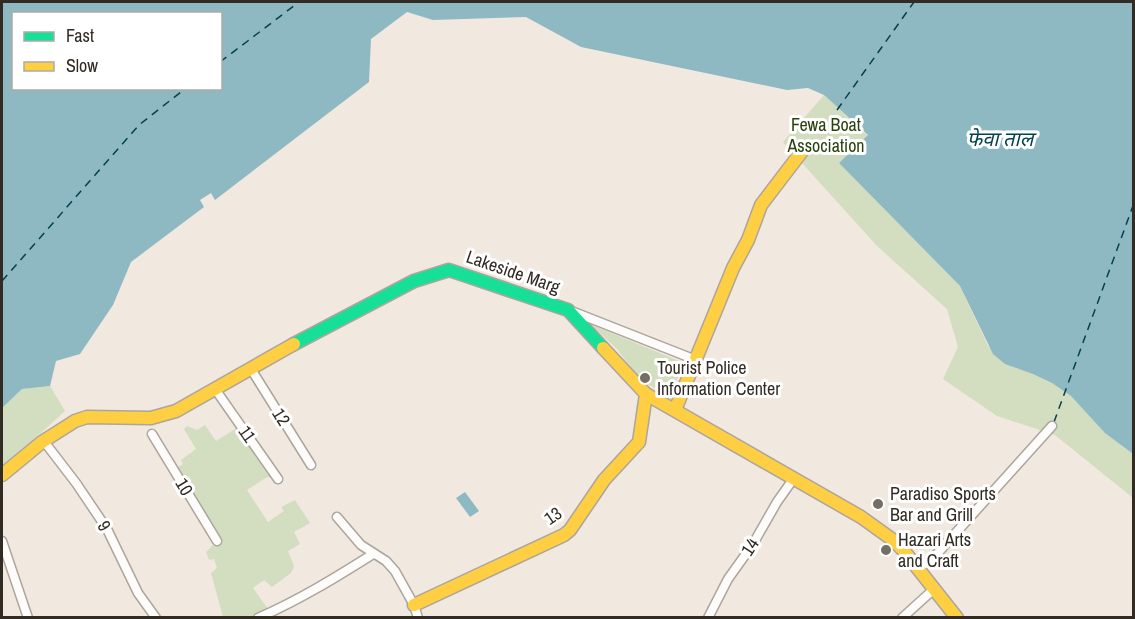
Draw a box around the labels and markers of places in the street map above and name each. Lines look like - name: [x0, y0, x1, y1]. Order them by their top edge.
- place label: Tourist Police Information Center: [657, 355, 780, 401]
- marker: Tourist Police Information Center: [638, 371, 652, 385]
- place label: Paradiso Sports Bar and Grill: [890, 481, 996, 527]
- marker: Paradiso Sports Bar and Grill: [871, 497, 885, 511]
- place label: Hazari Arts and Craft: [898, 527, 971, 573]
- marker: Hazari Arts and Craft: [879, 543, 893, 557]

